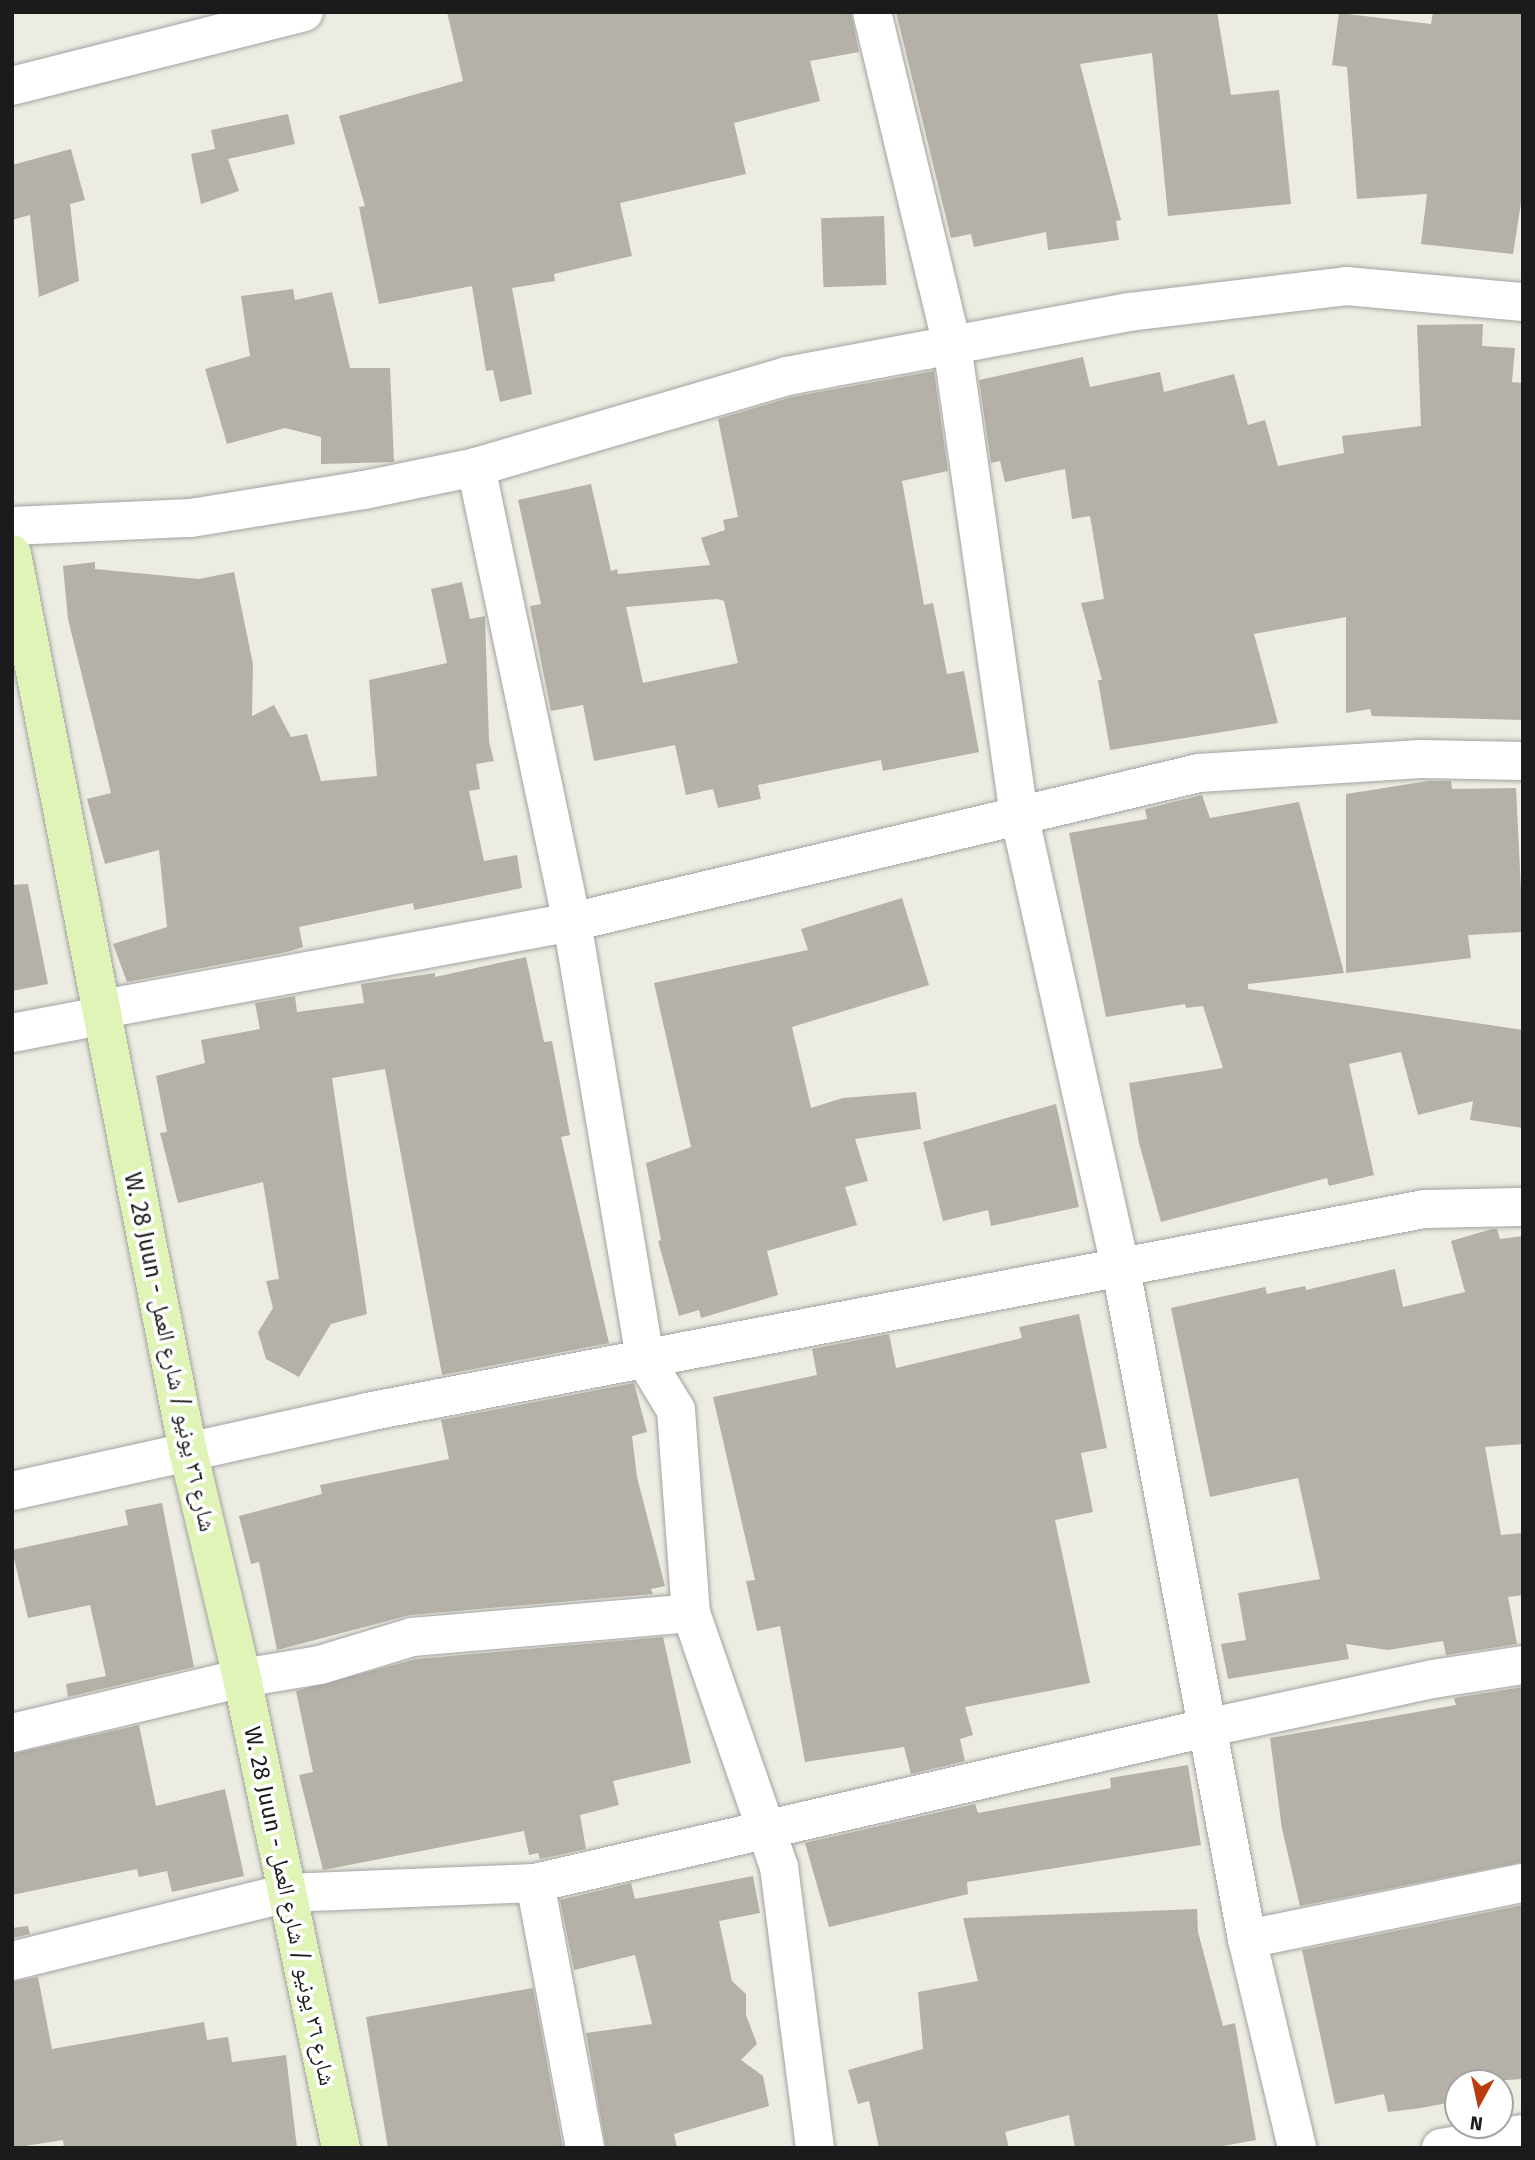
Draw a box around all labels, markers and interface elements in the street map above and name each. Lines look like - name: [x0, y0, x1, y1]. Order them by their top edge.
- street label: W. 28 Juun - شارع ٢٦ يونيو / شارع العمل: [118, 1170, 222, 1534]
- street label: W. 28 Juun - شارع ٢٦ يونيو / شارع العمل: [238, 1724, 342, 2088]
- north arrow: [1444, 2069, 1514, 2139]
- text: N: [1468, 2111, 1484, 2136]

